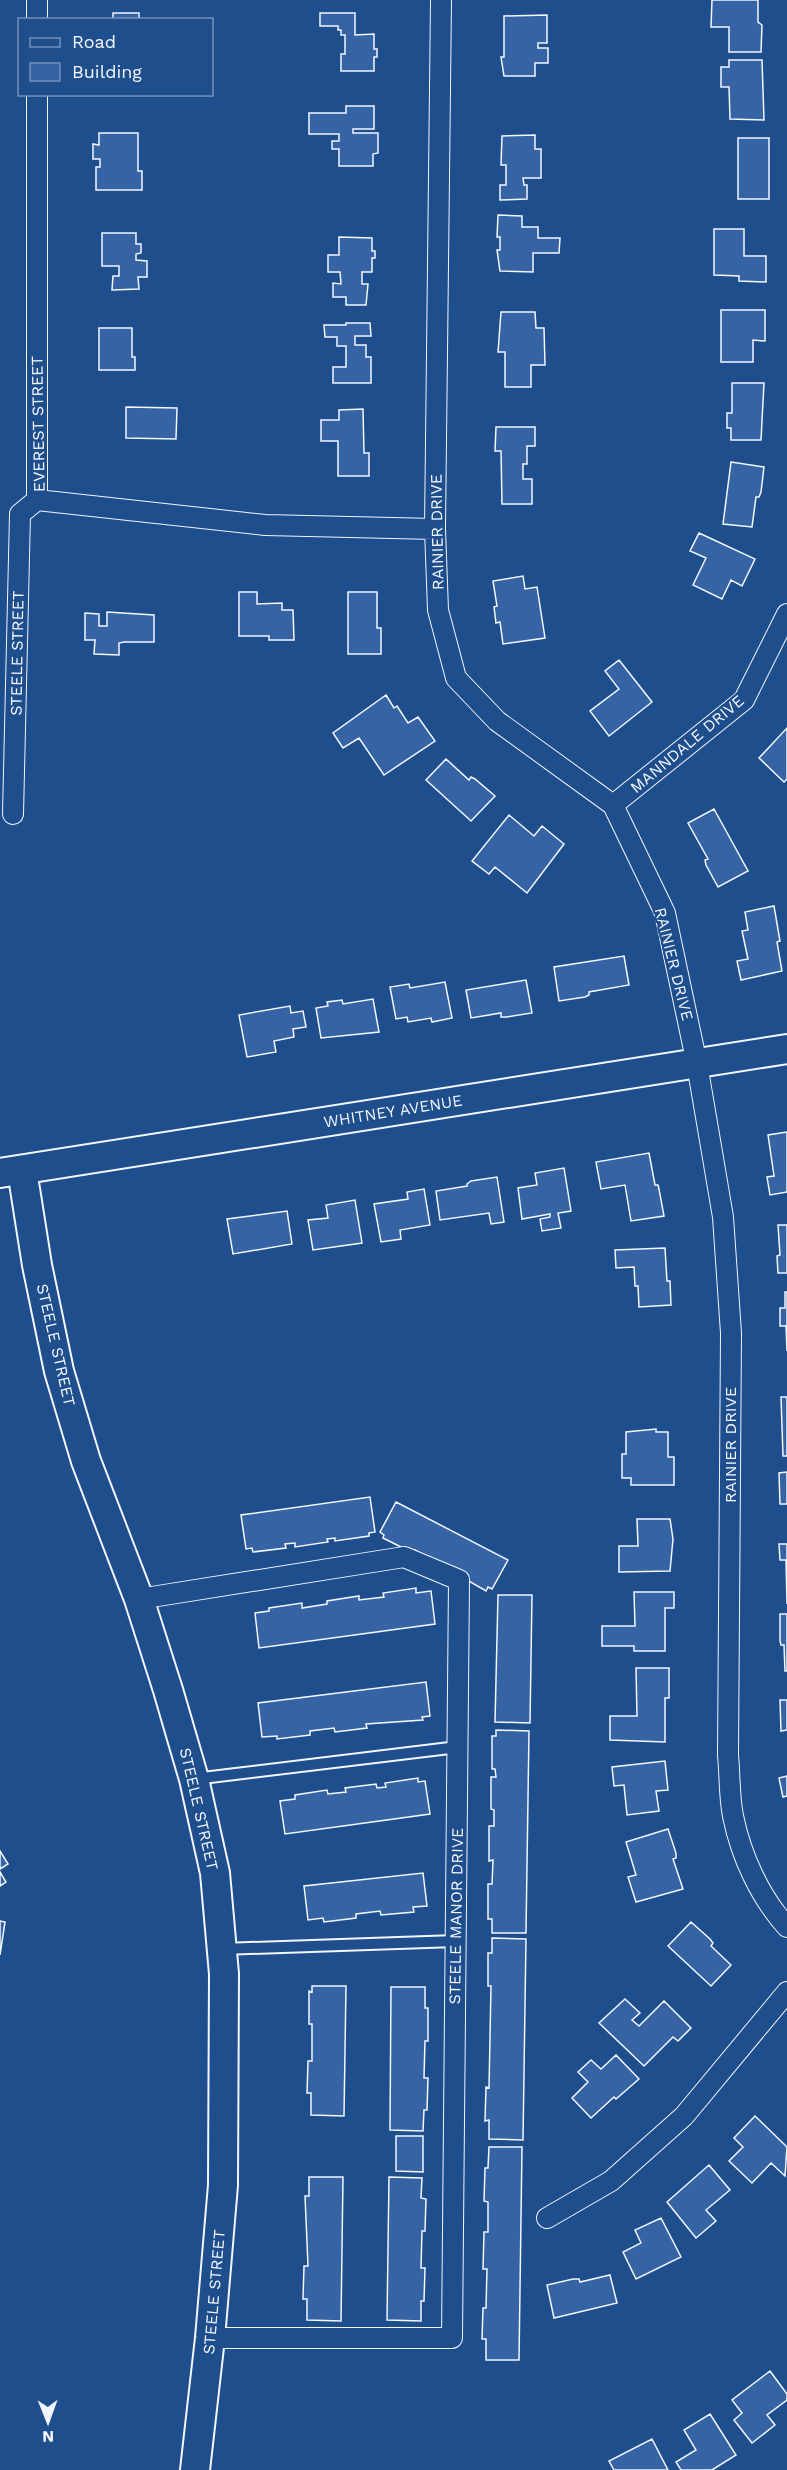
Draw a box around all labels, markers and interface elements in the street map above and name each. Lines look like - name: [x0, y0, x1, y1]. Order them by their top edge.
- legend: [18, 18, 213, 96]
- text: Road: [72, 31, 116, 52]
- text: Building: [72, 61, 142, 82]
- street label: EVEREST STREET: [27, 355, 49, 492]
- street label: RAINIER DRIVE: [426, 474, 448, 590]
- street label: STEELE STREET: [6, 590, 28, 716]
- street label: MANNDALE DRIVE: [626, 691, 748, 797]
- street label: RAINIER DRIVE: [651, 905, 697, 1023]
- street label: WHITNEY AVENUE: [322, 1091, 464, 1131]
- street label: STEELE STREET: [33, 1282, 79, 1408]
- street label: RAINIER DRIVE: [721, 1387, 740, 1503]
- street label: STEELE STREET: [176, 1746, 222, 1872]
- street label: STEELE MANOR DRIVE: [445, 1828, 467, 2004]
- street label: STEELE STREET: [199, 2228, 229, 2355]
- north arrow: [18, 2392, 78, 2452]
- text: N: [42, 2427, 54, 2446]

